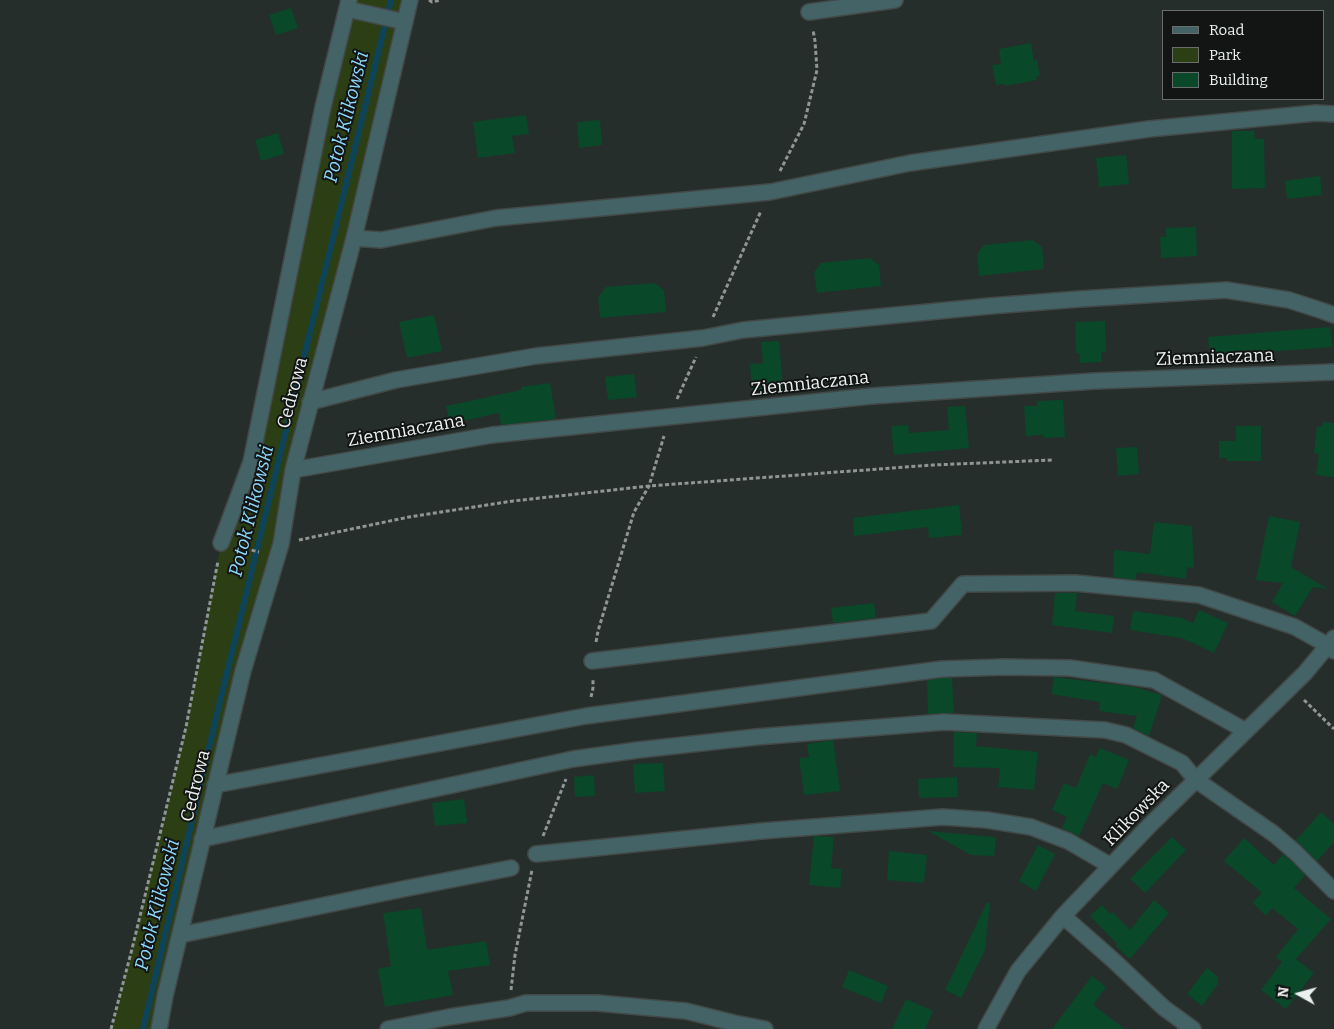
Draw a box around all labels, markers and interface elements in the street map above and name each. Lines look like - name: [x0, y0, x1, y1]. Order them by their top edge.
- legend: [1162, 10, 1324, 100]
- text: Road: [1209, 21, 1244, 39]
- text: Park: [1209, 46, 1241, 64]
- water label: Potok Klikowski: [320, 49, 374, 185]
- text: Building: [1209, 71, 1268, 89]
- street label: Ziemniaczana: [1155, 345, 1275, 371]
- street label: Cedrowa: [273, 355, 313, 431]
- street label: Ziemniaczana: [750, 367, 870, 401]
- street label: Ziemniaczana: [346, 410, 466, 452]
- water label: Potok Klikowski: [225, 443, 279, 579]
- street label: Cedrowa: [177, 748, 215, 824]
- street label: Klikowska: [1100, 775, 1174, 851]
- water label: Potok Klikowski: [131, 837, 185, 973]
- north arrow: [1274, 969, 1324, 1019]
- text: N: [1275, 986, 1293, 999]

